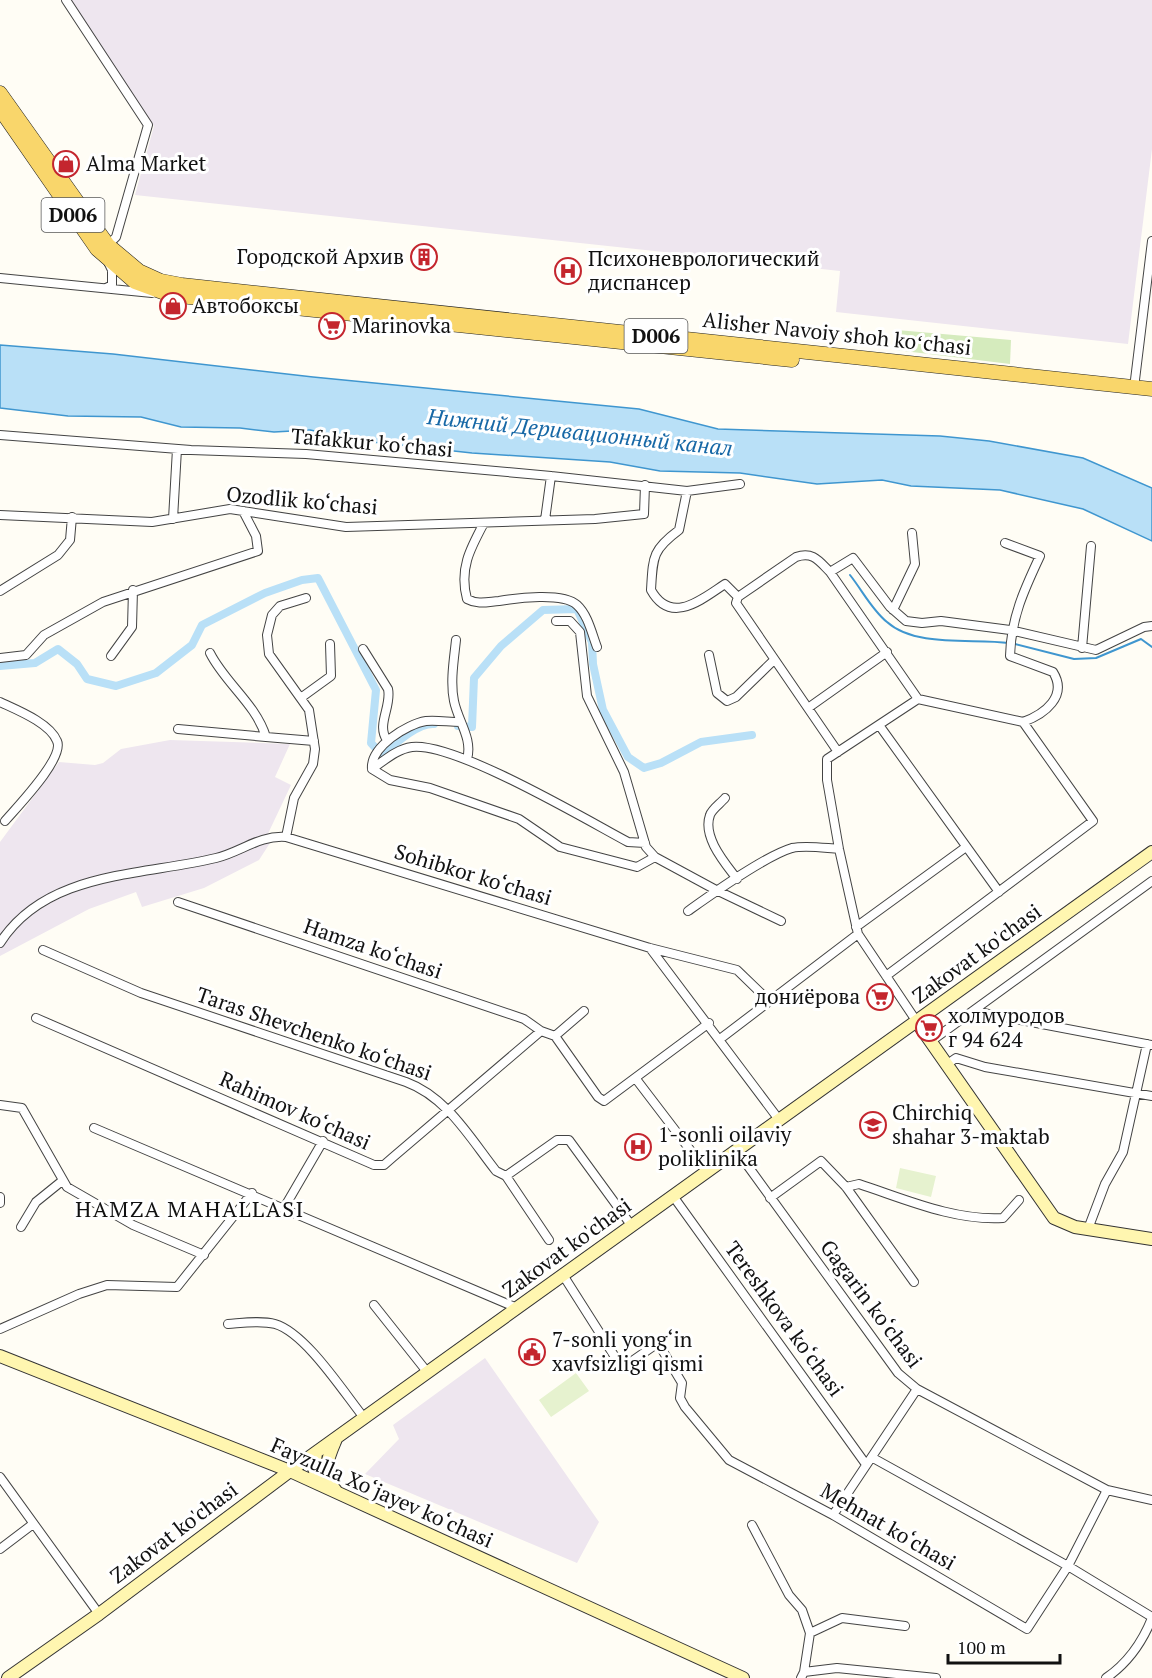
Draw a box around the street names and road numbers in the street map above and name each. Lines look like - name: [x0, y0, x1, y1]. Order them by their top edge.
- road number: D006: [42, 198, 104, 232]
- street label: Alisher Navoiy shoh koʻchasi: [701, 305, 973, 361]
- road number: D006: [624, 319, 688, 353]
- street label: Tafakkur ko‘chasi: [290, 421, 454, 463]
- street label: Ozodlik ko‘chasi: [225, 479, 379, 521]
- street label: Sohibkor ko‘chasi: [391, 837, 555, 911]
- street label: Zakovat ko'chasi: [906, 897, 1046, 1009]
- street label: Hamza ko‘chasi: [300, 911, 446, 985]
- street label: Taras Shevchenko ko‘chasi: [193, 980, 436, 1087]
- street label: Rahimov ko‘chasi: [215, 1064, 375, 1156]
- street label: Zakovat ko'chasi: [496, 1191, 636, 1303]
- street label: Gagarin ko‘chasi: [814, 1234, 929, 1373]
- street label: Tereshkova ko‘chasi: [719, 1235, 851, 1402]
- street label: Fayzulla Xo‘jayev ko‘chasi: [267, 1430, 498, 1554]
- street label: Zakovat ko'chasi: [104, 1475, 243, 1589]
- street label: Mehnat ko‘chasi: [816, 1476, 961, 1576]

